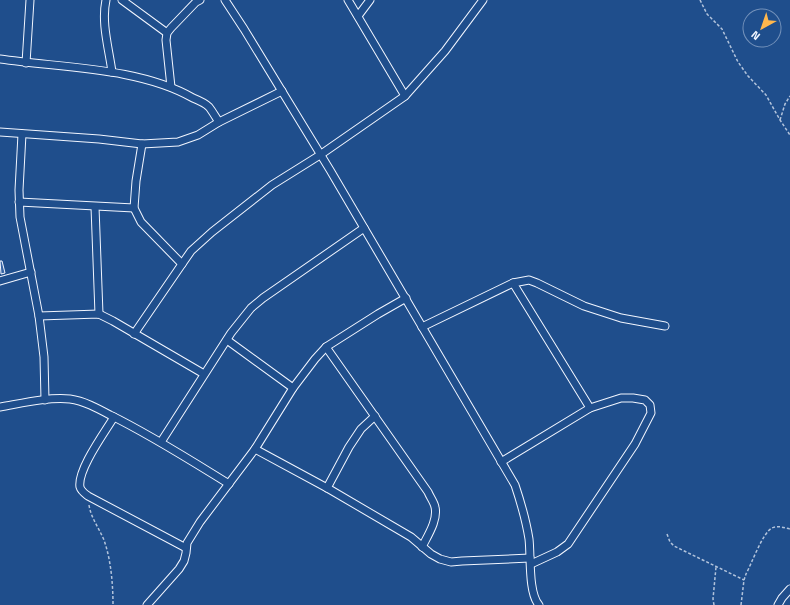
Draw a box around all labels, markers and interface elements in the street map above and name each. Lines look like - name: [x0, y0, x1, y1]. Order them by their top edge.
- north arrow: [742, 8, 782, 48]
- text: N: [748, 27, 764, 44]

